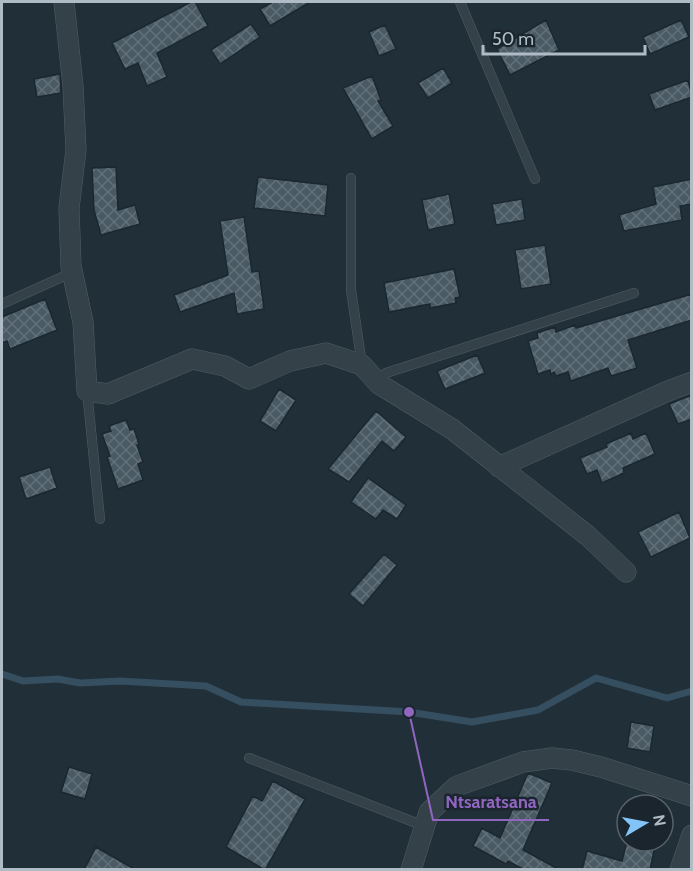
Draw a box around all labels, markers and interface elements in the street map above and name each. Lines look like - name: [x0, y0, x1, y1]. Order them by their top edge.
- scale bar: [483, 18, 645, 56]
- text: 50 m: [492, 28, 534, 50]
- callout: Ntsaratsana: [433, 784, 549, 820]
- text: Ntsaratsana: [445, 791, 537, 813]
- north arrow: [615, 793, 675, 853]
- text: N: [649, 813, 670, 828]

